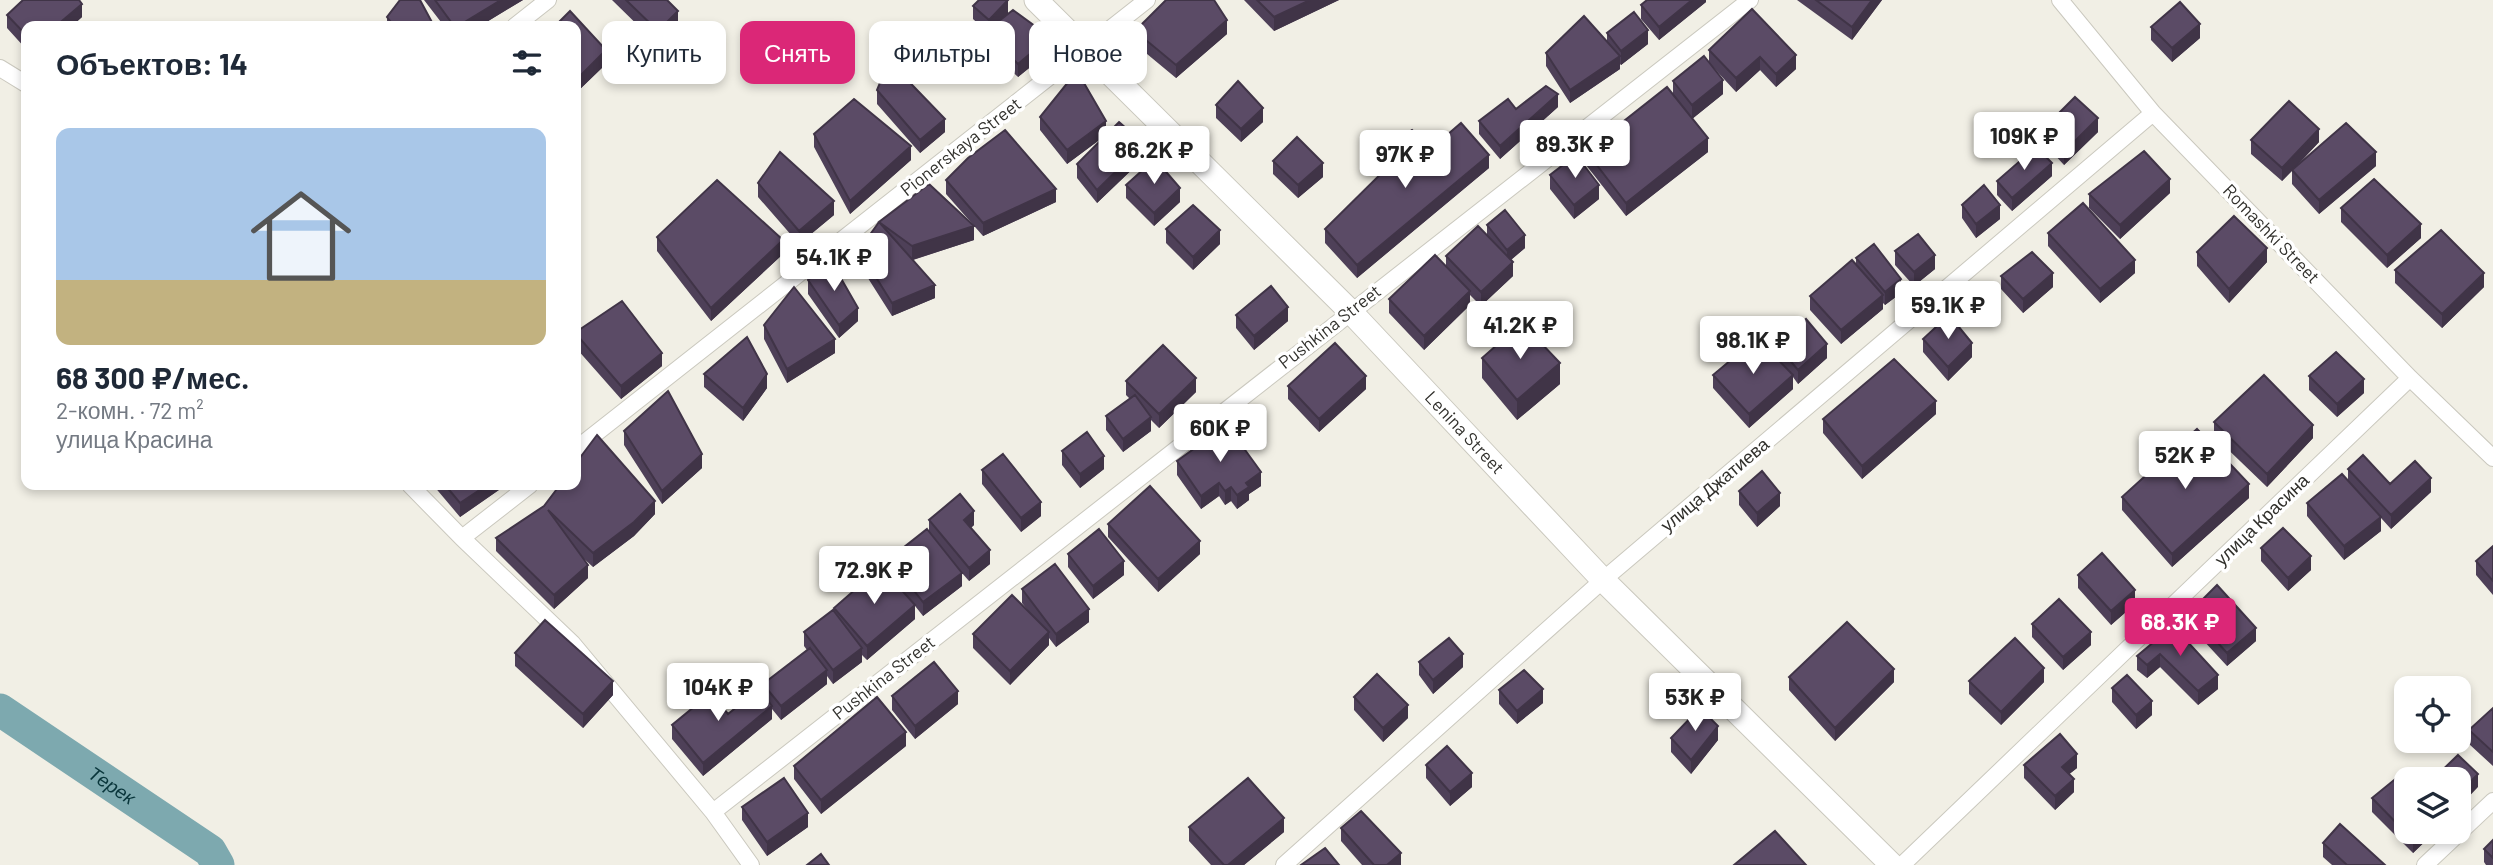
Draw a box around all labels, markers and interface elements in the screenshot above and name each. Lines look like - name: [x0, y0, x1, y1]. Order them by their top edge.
- chip: Купить: [602, 21, 726, 84]
- chip: Снять: [740, 21, 855, 84]
- chip: Фильтры: [869, 21, 1015, 84]
- chip: Новое: [1029, 21, 1147, 84]
- icon: filters: [508, 44, 546, 82]
- text: Объектов: 14: [56, 45, 248, 81]
- street label: Pionerskaya Street: [896, 92, 1025, 200]
- pin: 109K ₽: [1967, 113, 2081, 172]
- pin: 89.3K ₽: [1510, 120, 1640, 180]
- text: 109K ₽: [1990, 121, 2058, 149]
- pin: 86.2K ₽: [1089, 127, 1219, 186]
- text: 89.3K ₽: [1536, 129, 1614, 157]
- pin: 97K ₽: [1356, 130, 1454, 190]
- text: 86.2K ₽: [1114, 135, 1194, 163]
- text: 97K ₽: [1376, 139, 1434, 167]
- icon: home: [238, 173, 364, 299]
- street label: Romashki Street: [2219, 179, 2325, 288]
- pin: 54.1K ₽: [769, 233, 899, 293]
- text: 54.1K ₽: [796, 242, 872, 270]
- street label: Pushkina Street: [1274, 279, 1385, 373]
- pin: 59.1K ₽: [1883, 282, 2013, 341]
- text: 59.1K ₽: [1911, 290, 1985, 318]
- pin: 41.2K ₽: [1455, 302, 1585, 361]
- text: 41.2K ₽: [1483, 310, 1557, 338]
- pin: 98.1K ₽: [1688, 316, 1818, 376]
- text: 98.1K ₽: [1716, 325, 1790, 353]
- text: 68 300 ₽/мес.: [56, 359, 249, 395]
- street label: Lenina Street: [1421, 386, 1509, 478]
- text: 2-комн. · 72 m²: [56, 396, 204, 424]
- pin: 60K ₽: [1171, 405, 1269, 464]
- text: 60K ₽: [1190, 413, 1250, 441]
- text: улица Красина: [56, 425, 213, 453]
- street label: улица Джатиева: [1656, 432, 1774, 536]
- pin: 52K ₽: [2136, 432, 2234, 491]
- text: 52K ₽: [2155, 440, 2215, 468]
- street label: улица Красина: [2210, 468, 2314, 570]
- pin: 72.9K ₽: [809, 546, 939, 606]
- text: 72.9K ₽: [835, 555, 913, 583]
- pin: 68.3K ₽: [2115, 598, 2245, 658]
- text: 68.3K ₽: [2141, 607, 2219, 635]
- street label: Pushkina Street: [828, 630, 939, 724]
- pin: 104K ₽: [661, 664, 775, 723]
- text: 104K ₽: [683, 672, 753, 700]
- pin: 53K ₽: [1646, 674, 1744, 733]
- map controls: [2394, 676, 2471, 844]
- button: locate: [2394, 676, 2471, 753]
- text: 53K ₽: [1665, 682, 1725, 710]
- water label: Терек: [84, 761, 141, 809]
- button: layers: [2394, 767, 2471, 844]

